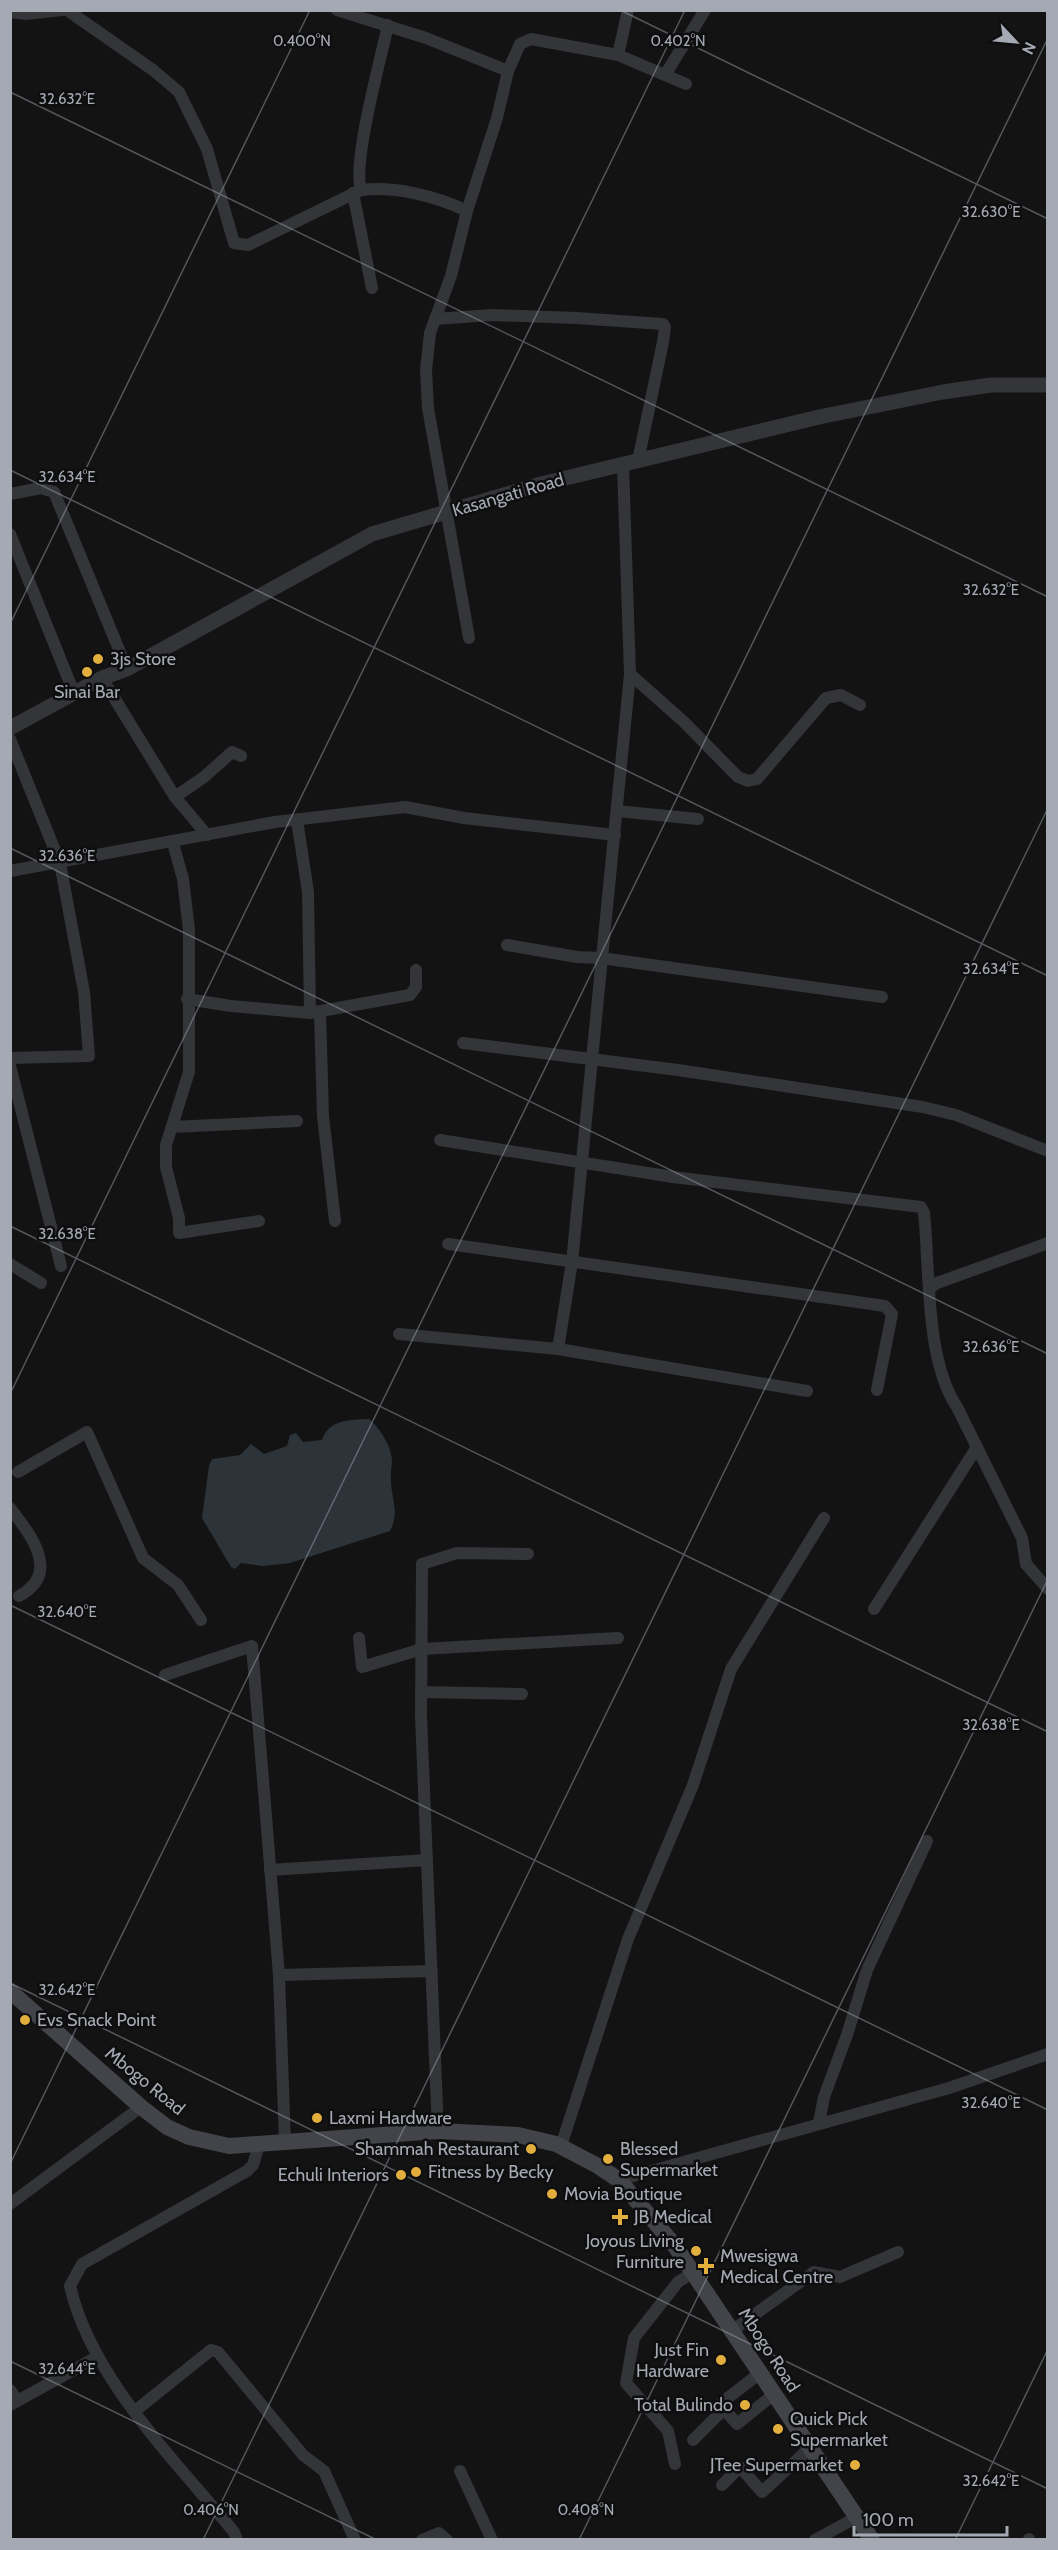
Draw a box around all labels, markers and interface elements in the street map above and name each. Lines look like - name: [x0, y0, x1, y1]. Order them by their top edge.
- north arrow: [986, 12, 1046, 72]
- text: 0.400°N: [273, 32, 331, 50]
- text: 0.402°N: [650, 32, 706, 50]
- text: N: [1018, 39, 1040, 58]
- text: 32.632°E: [39, 90, 95, 108]
- text: 32.630°E: [962, 203, 1020, 221]
- text: 32.634°E: [39, 468, 95, 486]
- street label: Kasangati Road: [450, 469, 566, 521]
- text: 32.632°E: [963, 581, 1019, 599]
- place label: 3js Store: [110, 648, 176, 670]
- marker: 3js Store: [91, 652, 105, 666]
- marker: Sinai Bar: [80, 665, 94, 679]
- place label: Sinai Bar: [54, 681, 120, 703]
- text: 32.636°E: [39, 847, 95, 865]
- text: 32.634°E: [963, 960, 1019, 978]
- text: 32.638°E: [38, 1225, 96, 1243]
- text: 32.636°E: [963, 1338, 1019, 1356]
- text: 32.640°E: [37, 1603, 97, 1621]
- text: 32.638°E: [962, 1716, 1020, 1734]
- text: 32.642°E: [39, 1981, 95, 1999]
- place label: Evs Snack Point: [37, 2009, 156, 2031]
- marker: Evs Snack Point: [18, 2013, 32, 2027]
- street label: Mbogo Road: [101, 2042, 189, 2120]
- text: 32.640°E: [961, 2094, 1021, 2112]
- place label: Laxmi Hardware: [329, 2107, 452, 2129]
- marker: Laxmi Hardware: [310, 2111, 324, 2125]
- place label: Shammah Restaurant: [355, 2138, 519, 2160]
- place label: Blessed Supermarket: [620, 2138, 718, 2181]
- marker: Shammah Restaurant: [524, 2142, 538, 2156]
- marker: Blessed Supermarket: [601, 2152, 615, 2166]
- place label: Fitness by Becky: [428, 2161, 554, 2183]
- place label: Echuli Interiors: [278, 2164, 389, 2186]
- marker: Fitness by Becky: [409, 2165, 423, 2179]
- marker: Echuli Interiors: [394, 2168, 408, 2182]
- place label: Movia Boutique: [564, 2183, 682, 2205]
- marker: Movia Boutique: [545, 2187, 559, 2201]
- place label: JB Medical: [633, 2206, 713, 2228]
- marker: JB Medical: [611, 2208, 629, 2226]
- place label: Joyous Living Furniture: [585, 2230, 685, 2273]
- marker: Joyous Living Furniture: [689, 2244, 703, 2258]
- place label: Mwesigwa Medical Centre: [720, 2245, 833, 2288]
- marker: Mwesigwa Medical Centre: [697, 2257, 715, 2275]
- street label: Mbogo Road: [734, 2304, 804, 2396]
- place label: Just Fin Hardware: [636, 2339, 709, 2382]
- marker: Just Fin Hardware: [714, 2353, 728, 2367]
- text: 32.644°E: [38, 2360, 96, 2378]
- place label: Total Bulindo: [634, 2394, 733, 2416]
- marker: Total Bulindo: [738, 2398, 752, 2412]
- place label: Quick Pick Supermarket: [790, 2408, 888, 2451]
- marker: Quick Pick Supermarket: [771, 2422, 785, 2436]
- place label: JTee Supermarket: [709, 2454, 843, 2476]
- marker: JTee Supermarket: [848, 2458, 862, 2472]
- text: 32.642°E: [963, 2472, 1019, 2490]
- scale bar: [854, 2499, 1007, 2537]
- text: 0.406°N: [183, 2501, 239, 2519]
- text: 0.408°N: [558, 2501, 614, 2519]
- text: 100 m: [863, 2509, 914, 2531]

